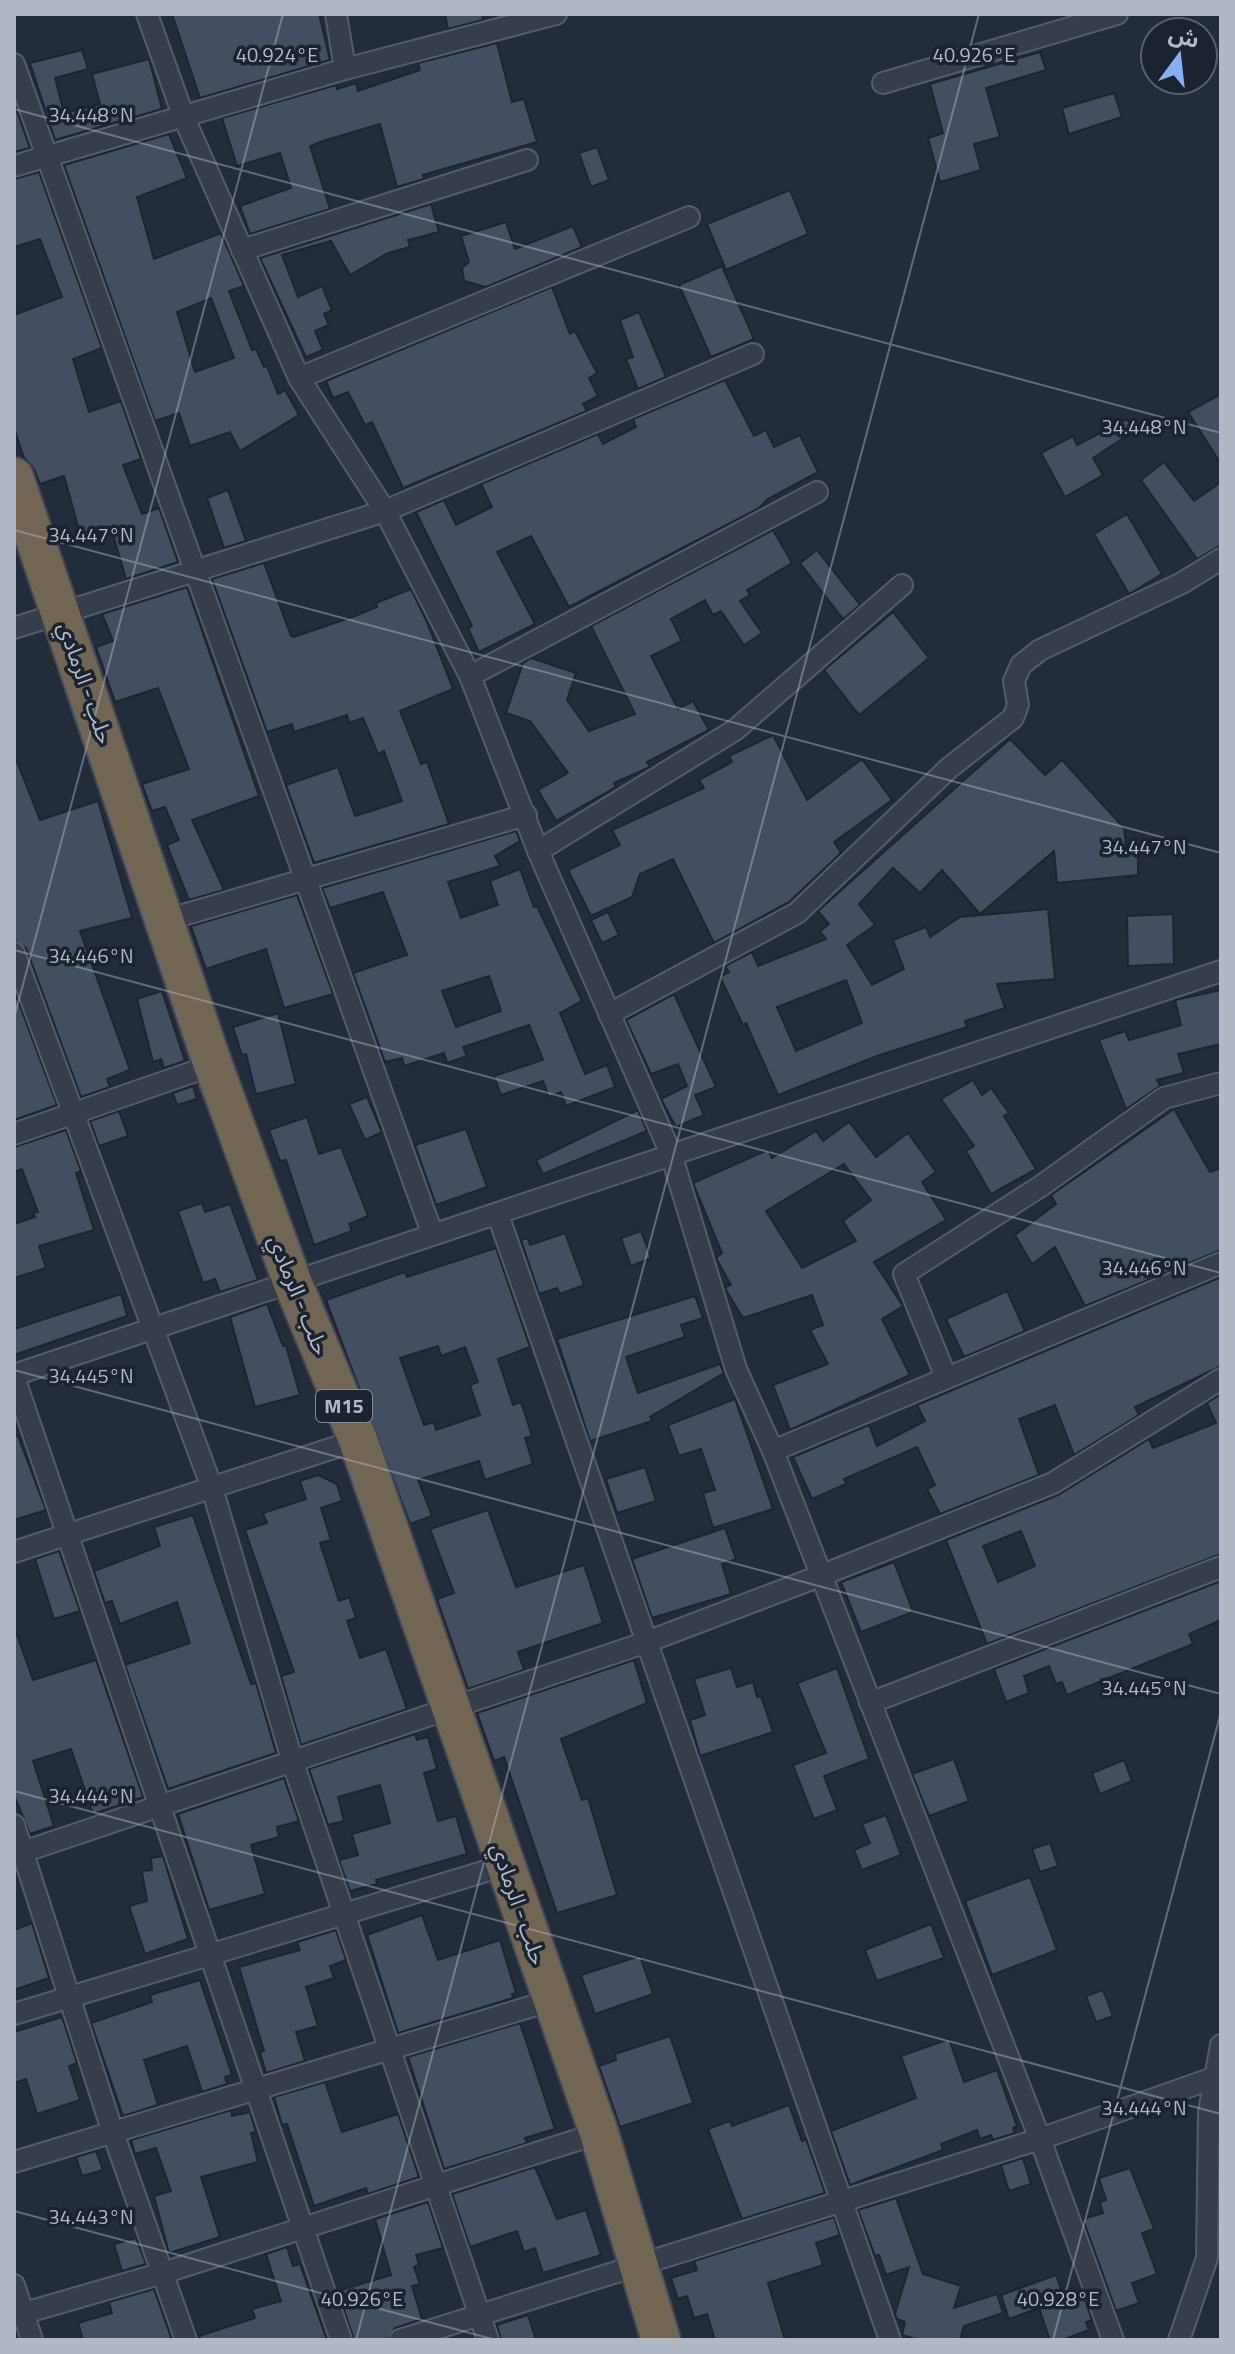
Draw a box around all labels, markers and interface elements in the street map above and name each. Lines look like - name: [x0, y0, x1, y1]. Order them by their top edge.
- north arrow: [1139, 16, 1219, 96]
- text: ش: [1165, 16, 1203, 57]
- text: 40.924°E: [236, 39, 318, 70]
- text: 40.926°E: [933, 39, 1015, 70]
- text: 34.448°N: [48, 99, 134, 130]
- text: 34.448°N: [1101, 411, 1187, 442]
- text: 34.447°N: [48, 519, 134, 550]
- street label: حلب - الرمادي: [49, 617, 123, 749]
- text: 34.447°N: [1101, 831, 1187, 862]
- text: 34.446°N: [48, 940, 134, 971]
- street label: حلب - الرمادي: [259, 1230, 339, 1360]
- text: 34.446°N: [1101, 1252, 1187, 1283]
- text: 34.445°N: [48, 1360, 134, 1391]
- road number: M15: [316, 1390, 372, 1422]
- text: 34.445°N: [1101, 1672, 1187, 1703]
- text: 34.444°N: [48, 1780, 134, 1811]
- street label: حلب - الرمادي: [482, 1838, 556, 1970]
- text: 34.444°N: [1101, 2092, 1187, 2123]
- text: 34.443°N: [48, 2201, 134, 2232]
- text: 40.926°E: [321, 2283, 403, 2314]
- text: 40.928°E: [1017, 2283, 1099, 2314]

